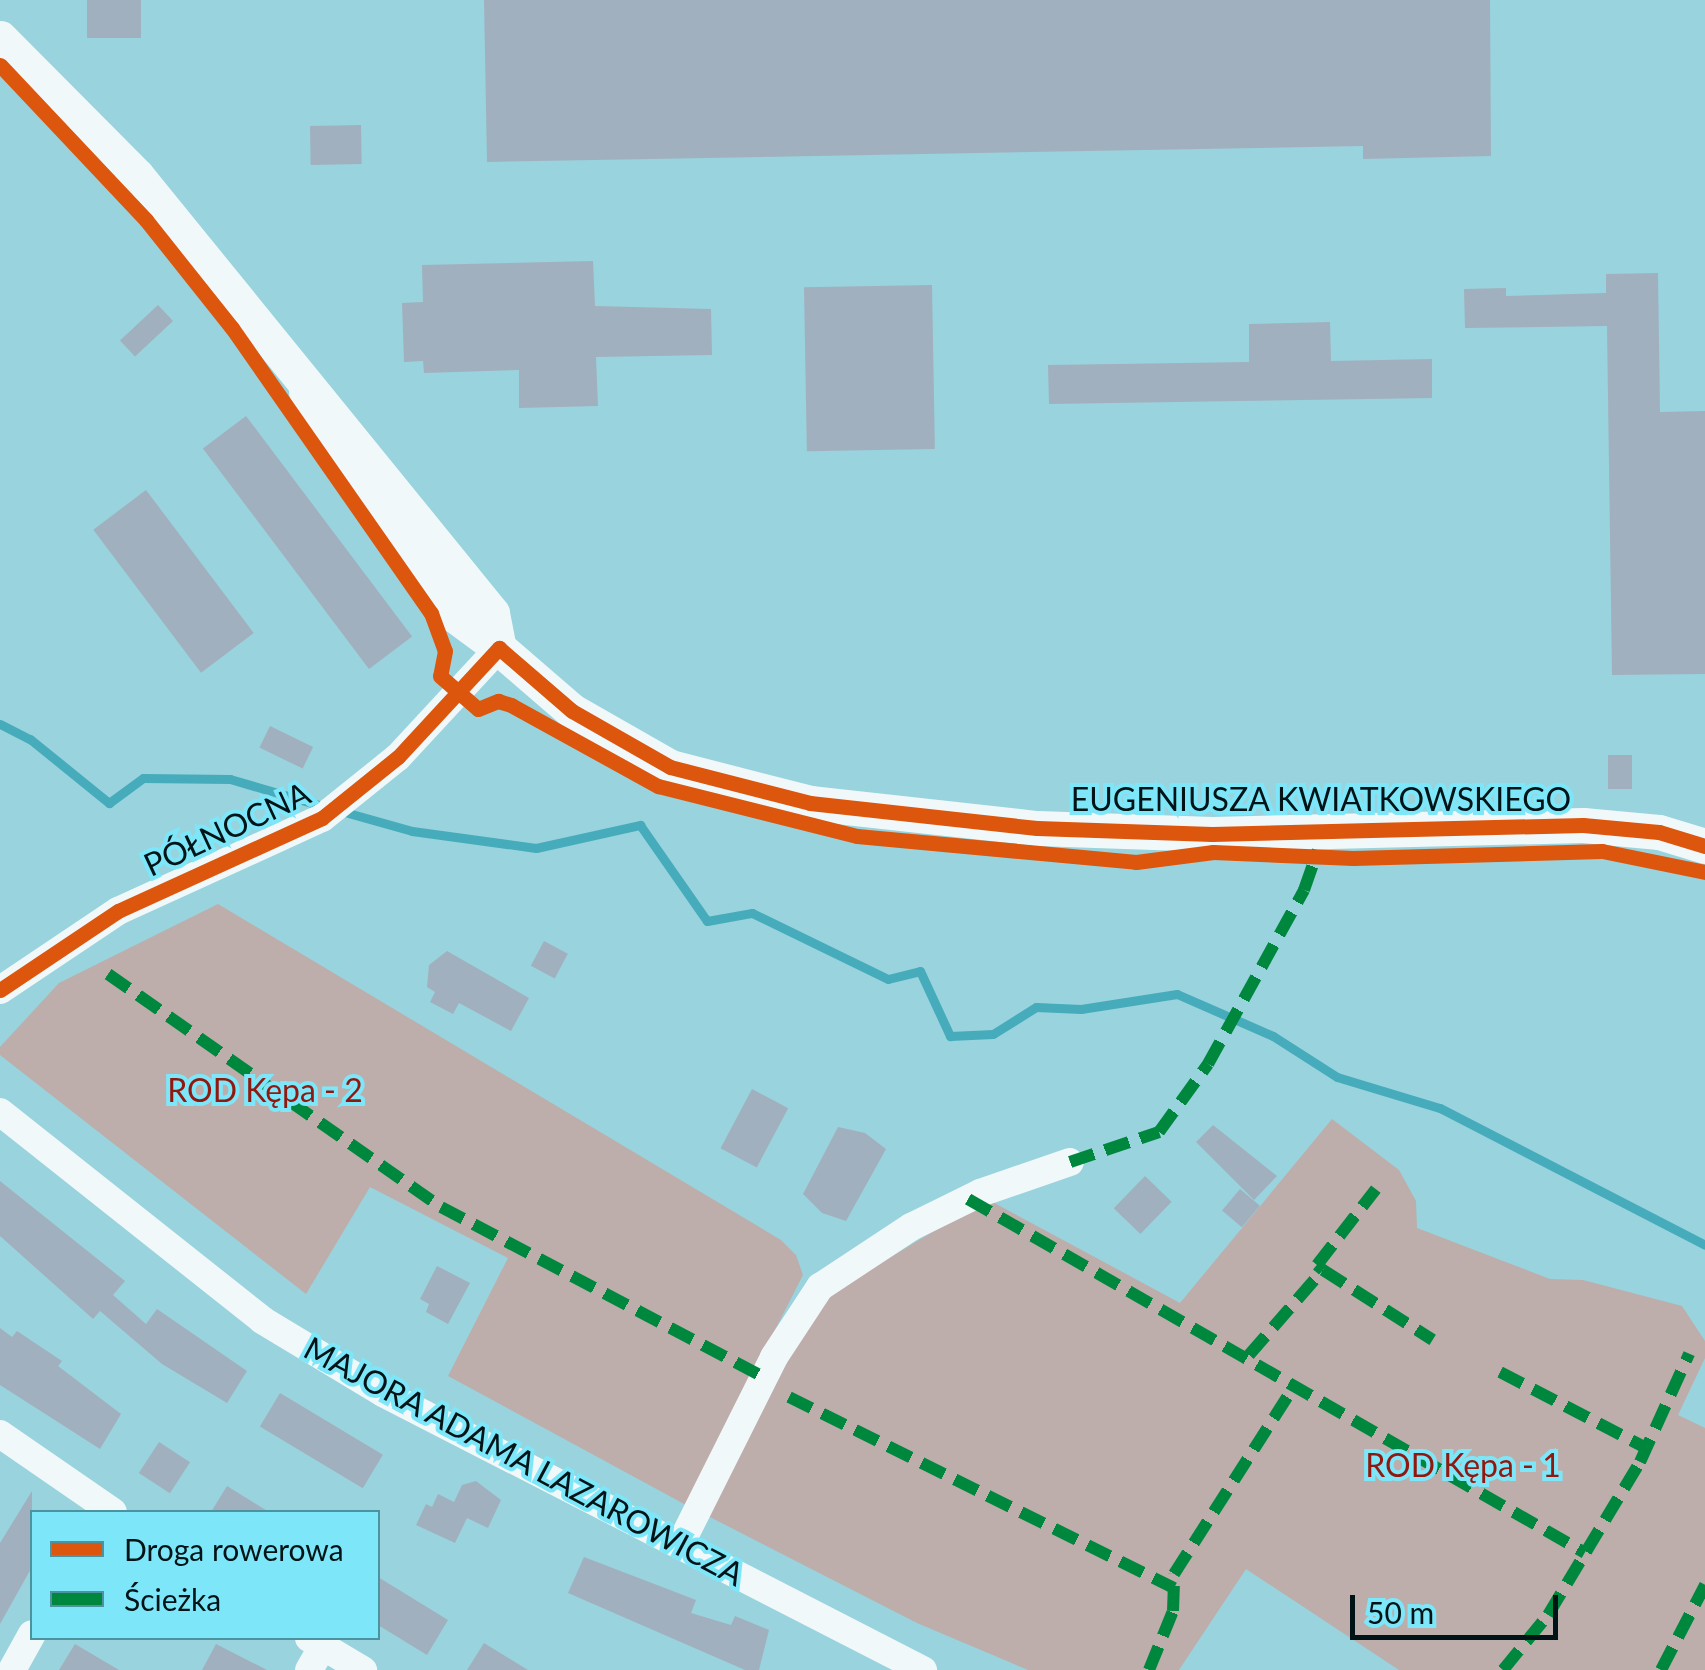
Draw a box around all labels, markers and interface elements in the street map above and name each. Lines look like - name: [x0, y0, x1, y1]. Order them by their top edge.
- street label: PÓŁNOCNA: [138, 774, 316, 884]
- street label: EUGENIUSZA KWIATKOWSKIEGO: [1070, 780, 1572, 818]
- park label: ROD Kępa - 2: [167, 1071, 363, 1109]
- street label: MAJORA ADAMA LAZAROWICZA: [296, 1328, 752, 1594]
- park label: ROD Kępa - 1: [1365, 1446, 1561, 1484]
- legend: [30, 1510, 380, 1640]
- text: Droga rowerowa: [124, 1531, 344, 1567]
- scale bar: [1355, 1575, 1562, 1637]
- text: Ścieżka: [124, 1581, 221, 1617]
- text: 50 m: [1367, 1594, 1434, 1630]

